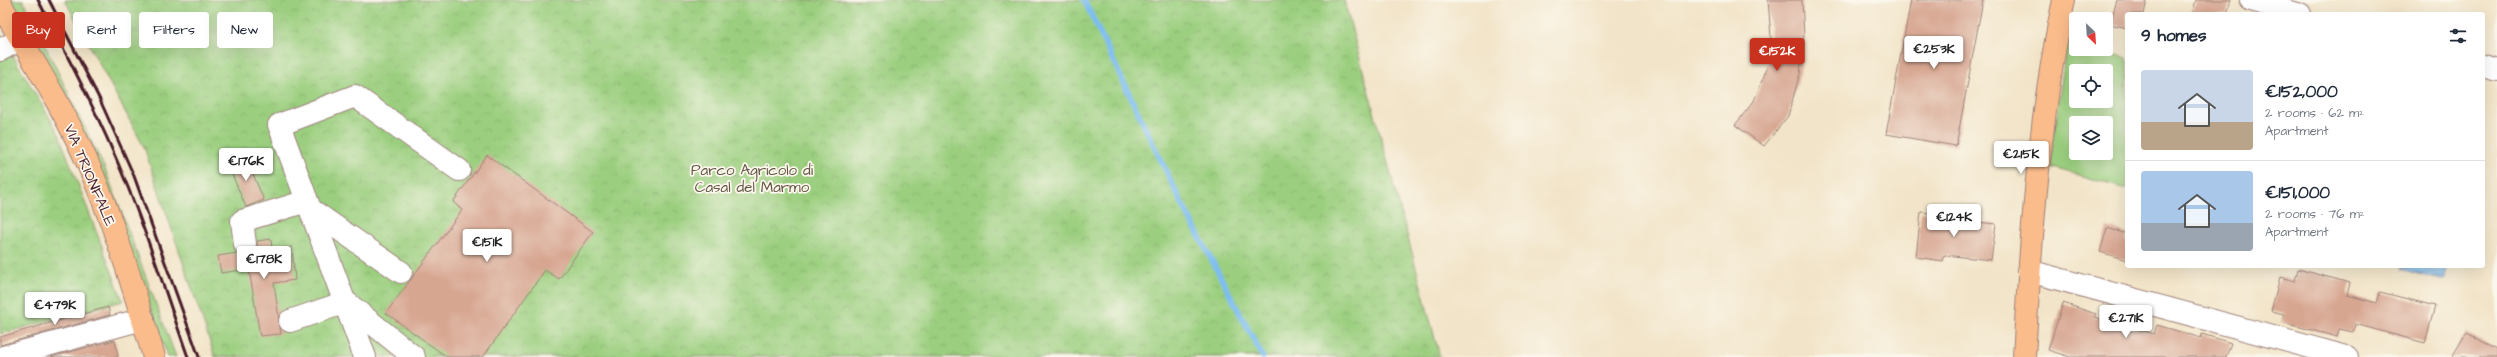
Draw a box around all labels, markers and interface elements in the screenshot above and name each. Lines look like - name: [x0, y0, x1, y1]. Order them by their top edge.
- chip: Buy: [12, 12, 65, 48]
- chip: Rent: [73, 12, 131, 48]
- chip: Filters: [139, 12, 209, 48]
- chip: New: [217, 12, 273, 48]
- north arrow: [2069, 12, 2113, 56]
- map controls: [2069, 12, 2113, 160]
- text: 9 homes: [2141, 24, 2206, 48]
- icon: filters: [2447, 25, 2469, 47]
- pin: €253K: [1906, 36, 1962, 70]
- pin: €152K: [1749, 38, 1805, 72]
- text: €253K: [1913, 40, 1955, 58]
- text: €152K: [1759, 42, 1795, 60]
- button: locate: [2069, 64, 2113, 108]
- text: €152,000: [2265, 80, 2338, 104]
- icon: home: [2173, 86, 2221, 134]
- text: 2 rooms · 62 m²: [2265, 104, 2364, 122]
- button: layers: [2069, 116, 2113, 160]
- street label: VIA TRIONFALE: [59, 121, 120, 229]
- text: Apartment: [2265, 122, 2329, 140]
- pin: €215K: [1993, 141, 2049, 175]
- text: €215K: [2003, 145, 2039, 163]
- pin: €176K: [218, 148, 274, 182]
- text: €176K: [228, 152, 264, 170]
- park label: Parco Agricolo di Casal del Marmo: [691, 160, 814, 198]
- text: €151,000: [2265, 181, 2330, 205]
- icon: home: [2173, 187, 2221, 235]
- pin: €124K: [1926, 204, 1982, 238]
- text: 2 rooms · 76 m²: [2265, 205, 2365, 223]
- text: €124K: [1936, 208, 1972, 226]
- text: Apartment: [2265, 223, 2329, 241]
- pin: €151K: [459, 229, 515, 263]
- text: €151K: [472, 233, 502, 251]
- pin: €178K: [236, 246, 292, 280]
- text: €178K: [246, 250, 282, 268]
- pin: €479K: [27, 292, 83, 326]
- text: €479K: [34, 296, 76, 314]
- pin: €271K: [2098, 305, 2154, 339]
- text: €271K: [2108, 309, 2144, 327]

